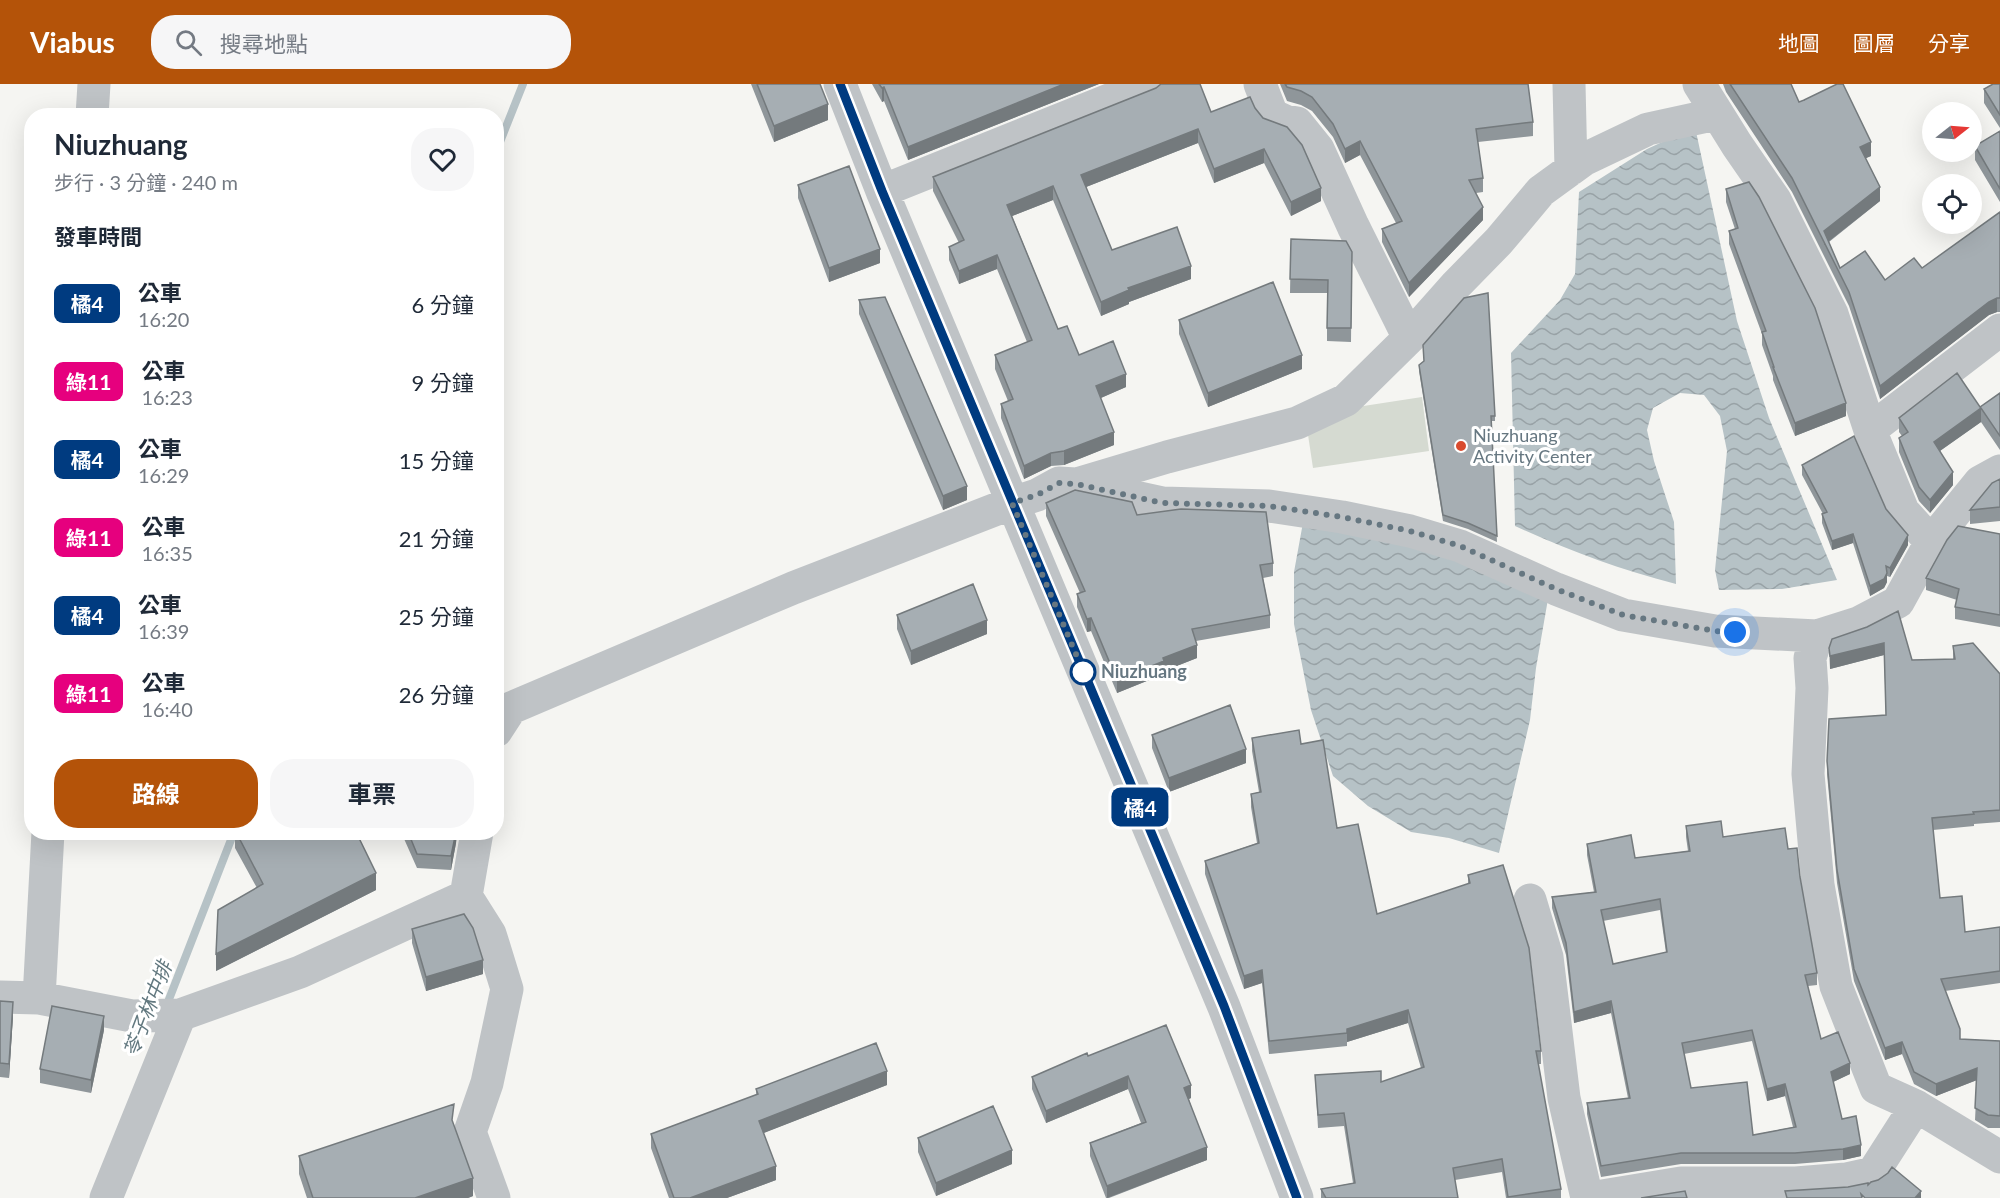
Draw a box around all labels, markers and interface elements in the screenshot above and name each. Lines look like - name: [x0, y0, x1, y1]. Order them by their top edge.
- search box: [151, 15, 571, 69]
- text: Viabus: [30, 25, 115, 59]
- icon: search: [172, 26, 205, 59]
- text: 搜尋地點: [220, 30, 308, 57]
- text: 地圖: [1778, 30, 1820, 55]
- text: 圖層: [1853, 30, 1895, 55]
- text: 分享: [1928, 30, 1970, 55]
- north arrow: [1922, 102, 1982, 162]
- map controls: [1922, 102, 1982, 234]
- text: Niuzhuang: [54, 127, 188, 161]
- button: heart: [411, 128, 474, 191]
- text: 步行 · 3 分鐘 · 240 m: [54, 170, 238, 194]
- button: locate: [1922, 174, 1982, 234]
- text: 發車時間: [54, 223, 142, 250]
- text: 公車: [138, 279, 182, 306]
- text: 橘4: [70, 291, 104, 316]
- text: 6 分鐘: [412, 291, 474, 318]
- text: 16:20: [138, 307, 189, 331]
- text: 公車: [141, 357, 185, 384]
- text: 綠11: [66, 369, 111, 394]
- text: 9 分鐘: [412, 369, 474, 396]
- text: 16:23: [141, 385, 193, 409]
- place label: Niuzhuang Activity Center: [1473, 424, 1592, 467]
- text: 公車: [138, 435, 182, 462]
- marker: Niuzhuang Activity Center: [1454, 439, 1468, 453]
- text: 橘4: [70, 447, 104, 472]
- text: 15 分鐘: [399, 447, 474, 474]
- text: 16:29: [138, 463, 189, 487]
- text: 公車: [141, 513, 185, 540]
- text: 綠11: [66, 525, 111, 550]
- text: 21 分鐘: [399, 525, 474, 552]
- text: 16:35: [141, 541, 193, 565]
- text: 公車: [138, 591, 182, 618]
- text: 橘4: [70, 603, 104, 628]
- text: 25 分鐘: [399, 603, 474, 630]
- your location: [1720, 617, 1750, 647]
- text: 16:39: [138, 619, 189, 643]
- marker: Niuzhuang: [1070, 659, 1096, 685]
- place label: Niuzhuang: [1101, 660, 1187, 682]
- text: 公車: [141, 669, 185, 696]
- text: 綠11: [66, 681, 111, 706]
- text: 26 分鐘: [399, 681, 474, 708]
- text: 16:40: [141, 697, 193, 721]
- button: 路線: [54, 759, 258, 828]
- button: 車票: [270, 759, 474, 828]
- line badge: 橘4: [1113, 788, 1167, 826]
- text: 橘4: [1123, 795, 1157, 820]
- water label: 苓子林中排: [118, 955, 177, 1060]

